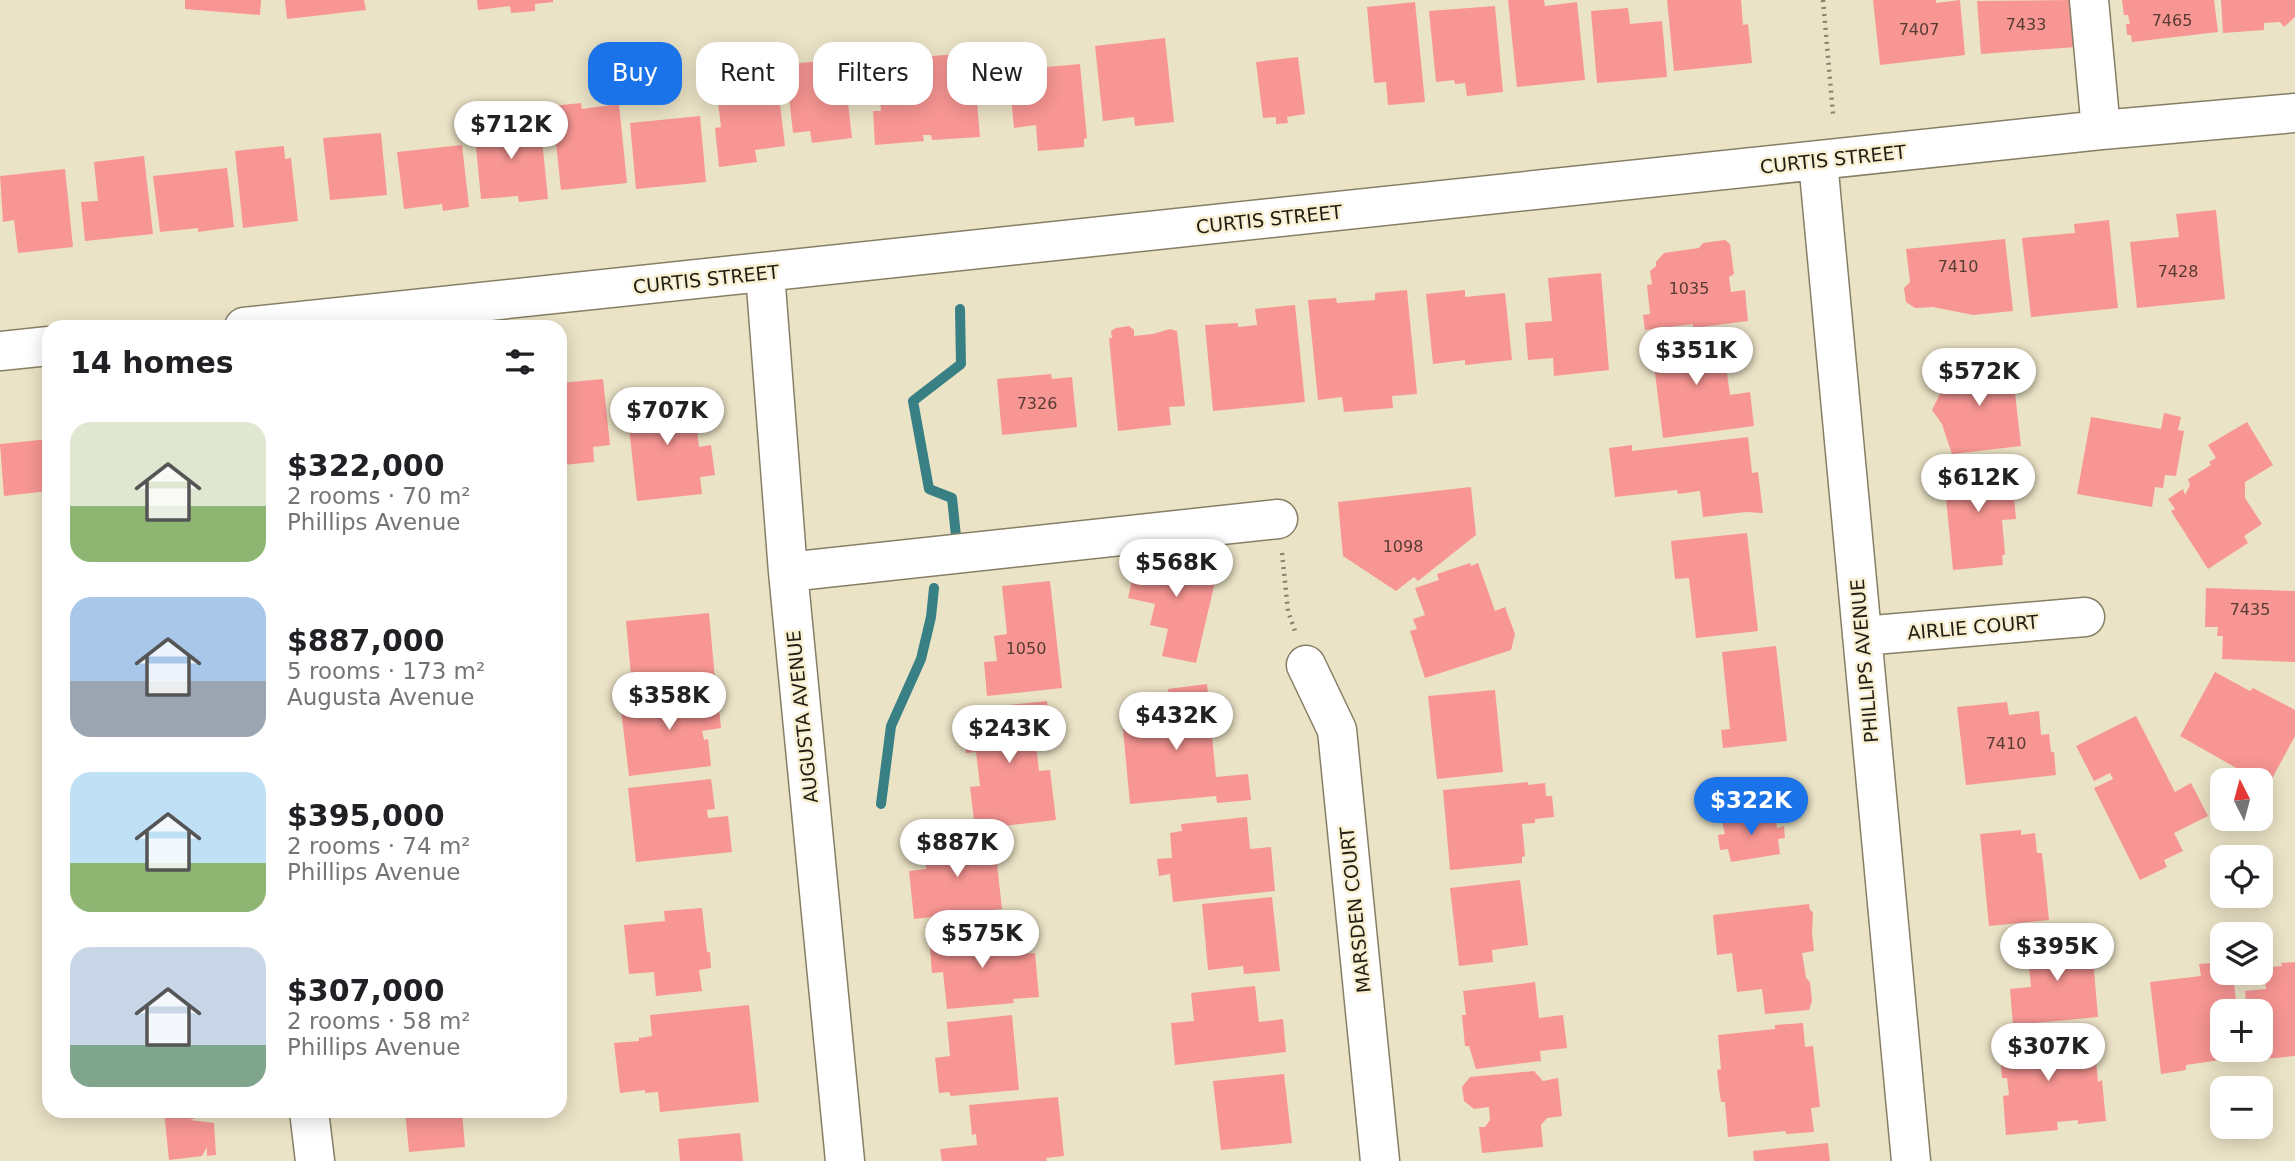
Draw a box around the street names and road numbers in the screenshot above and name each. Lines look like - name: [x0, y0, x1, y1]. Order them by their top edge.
- street label: CURTIS STREET: [1759, 140, 1908, 178]
- street label: CURTIS STREET: [1195, 200, 1344, 238]
- street label: CURTIS STREET: [632, 260, 781, 298]
- street label: PHILLIPS AVENUE: [1846, 578, 1882, 744]
- street label: AIRLIE COURT: [1906, 610, 2040, 644]
- street label: AUGUSTA AVENUE: [782, 629, 822, 805]
- street label: MARSDEN COURT: [1335, 825, 1375, 994]

